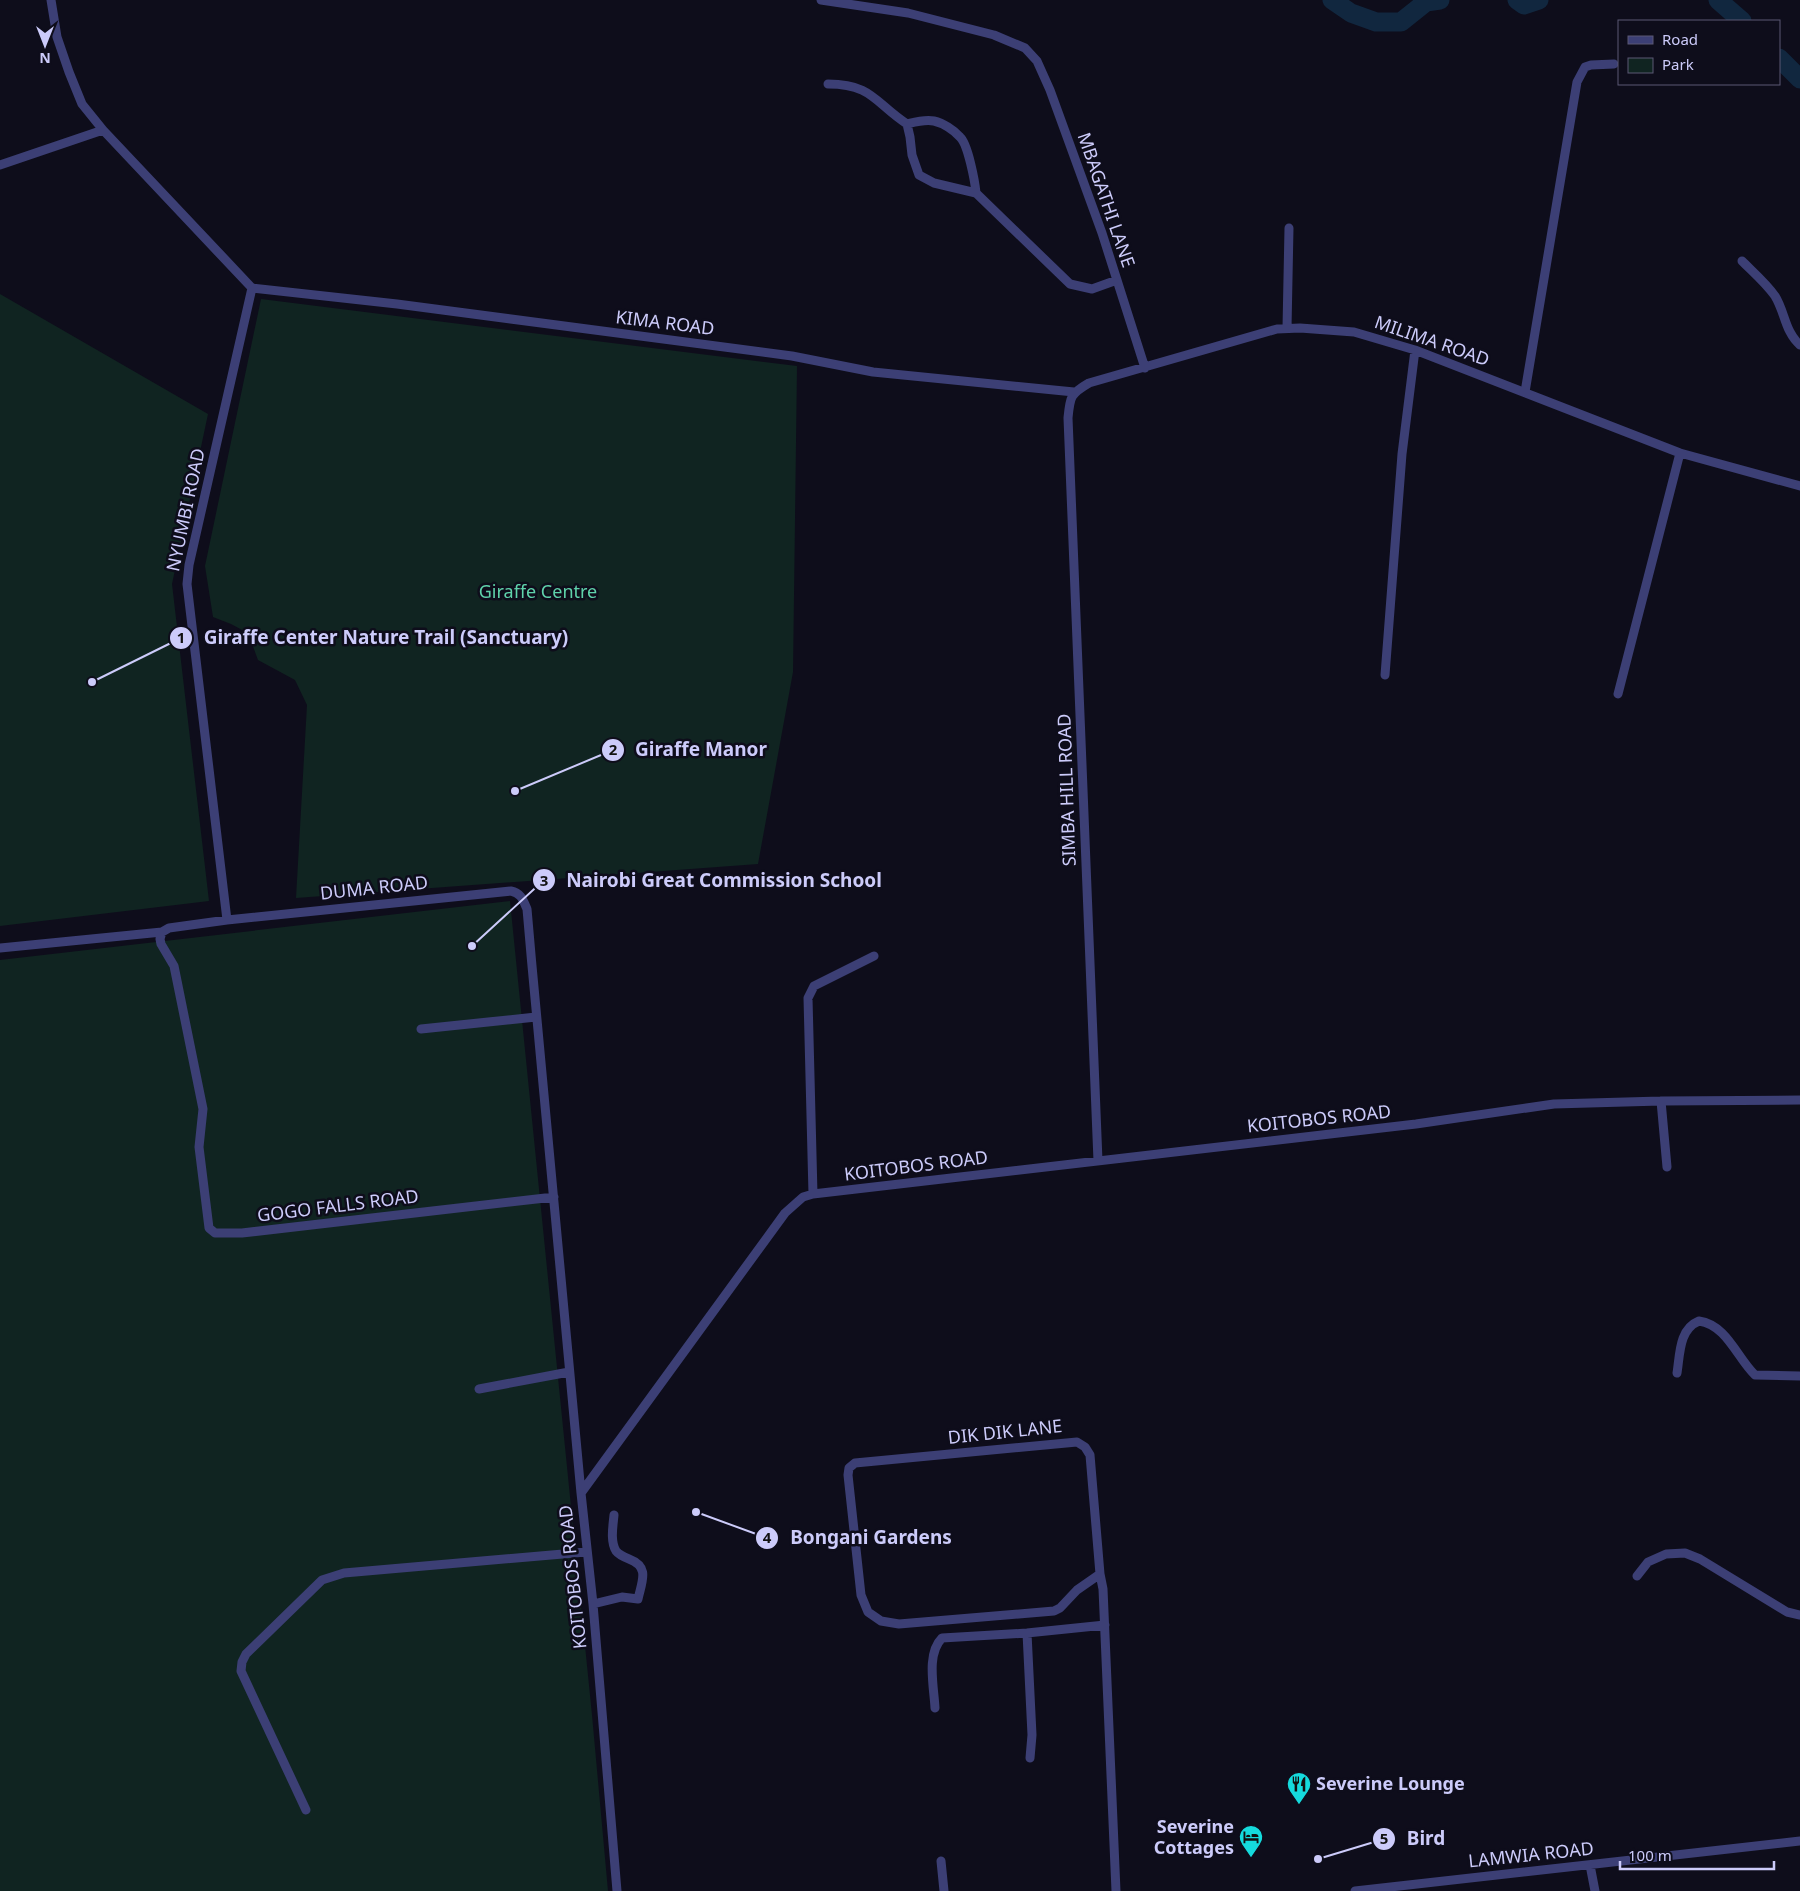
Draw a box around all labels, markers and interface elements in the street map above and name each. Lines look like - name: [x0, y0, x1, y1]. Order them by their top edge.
- north arrow: [20, 20, 70, 70]
- legend: [1618, 20, 1780, 85]
- text: Road: [1662, 29, 1698, 49]
- text: N: [39, 49, 51, 68]
- text: Park: [1662, 54, 1694, 74]
- street label: MBAGATHI LANE: [1073, 129, 1141, 270]
- street label: KIMA ROAD: [614, 304, 716, 340]
- street label: MILIMA ROAD: [1372, 309, 1493, 371]
- street label: NYUMBI ROAD: [160, 446, 210, 574]
- park label: Giraffe Centre: [479, 579, 597, 603]
- callout: Giraffe Center Nature Trail (Sanctuary): [169, 621, 578, 655]
- text: Giraffe Center Nature Trail (Sanctuary): [204, 624, 568, 650]
- text: 1: [177, 627, 185, 647]
- street label: SIMBA HILL ROAD: [1051, 713, 1081, 867]
- callout: Giraffe Manor: [600, 733, 777, 767]
- text: Giraffe Manor: [635, 736, 767, 762]
- text: 2: [609, 739, 618, 759]
- callout: Nairobi Great Commission School: [531, 863, 892, 897]
- text: Nairobi Great Commission School: [566, 867, 882, 893]
- street label: DUMA ROAD: [319, 869, 429, 905]
- text: 3: [540, 870, 548, 890]
- street label: KOITOBOS ROAD: [1246, 1099, 1392, 1137]
- street label: KOITOBOS ROAD: [843, 1144, 989, 1186]
- street label: GOGO FALLS ROAD: [256, 1183, 420, 1227]
- street label: DIK DIK LANE: [947, 1413, 1063, 1449]
- street label: KOITOBOS ROAD: [553, 1504, 591, 1650]
- callout: Bongani Gardens: [755, 1521, 961, 1555]
- text: Bongani Gardens: [790, 1524, 952, 1550]
- text: 4: [763, 1527, 772, 1547]
- restaurant icon: Severine Lounge: [1286, 1771, 1312, 1805]
- place label: Severine Lounge: [1316, 1771, 1465, 1795]
- place label: Severine Cottages: [1154, 1814, 1234, 1859]
- callout: Bird: [1372, 1822, 1455, 1856]
- hotel icon: Severine Cottages: [1238, 1824, 1264, 1858]
- text: Bird: [1407, 1825, 1445, 1851]
- text: 5: [1380, 1828, 1388, 1848]
- street label: LAMWIA ROAD: [1467, 1835, 1595, 1873]
- scale bar: [1620, 1838, 1774, 1870]
- text: 100 m: [1628, 1845, 1672, 1865]

